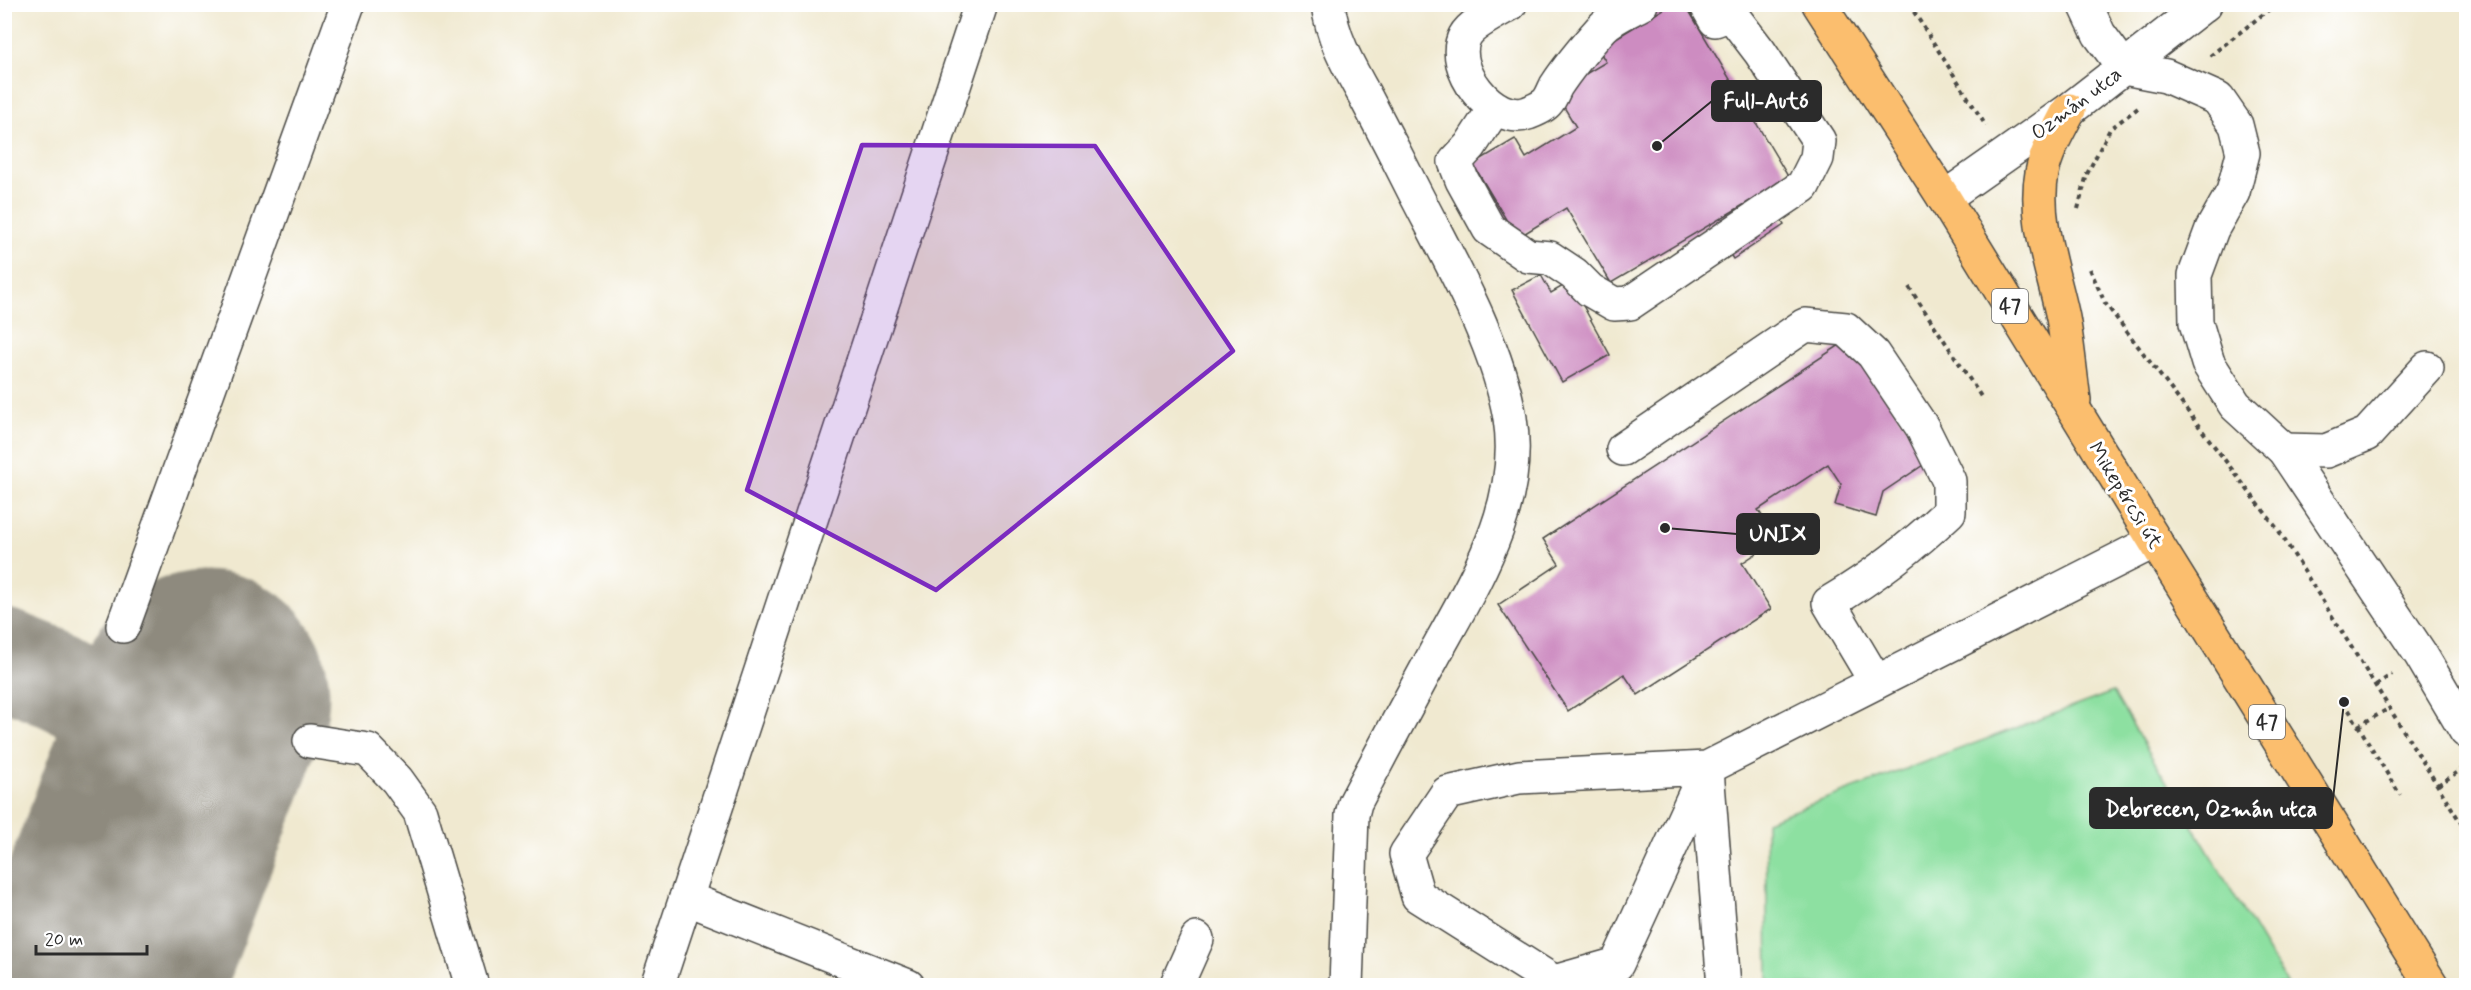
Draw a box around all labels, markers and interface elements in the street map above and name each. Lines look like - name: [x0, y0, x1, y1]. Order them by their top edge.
- street label: Ozmán utca: [2025, 60, 2128, 147]
- callout: Full-Autó: [1712, 81, 1821, 121]
- text: Full-Autó: [1723, 88, 1809, 116]
- road number: 47: [1992, 289, 2028, 323]
- street label: Mikepércsi út: [2081, 437, 2169, 555]
- callout: UNIX: [1737, 514, 1819, 554]
- text: UNIX: [1749, 521, 1807, 549]
- road number: 47: [2249, 705, 2285, 739]
- callout: Debrecen, Ozmán utca: [2090, 788, 2332, 828]
- text: Debrecen, Ozmán utca: [2105, 796, 2318, 824]
- scale bar: [36, 918, 147, 956]
- text: 20 m: [45, 928, 83, 952]

